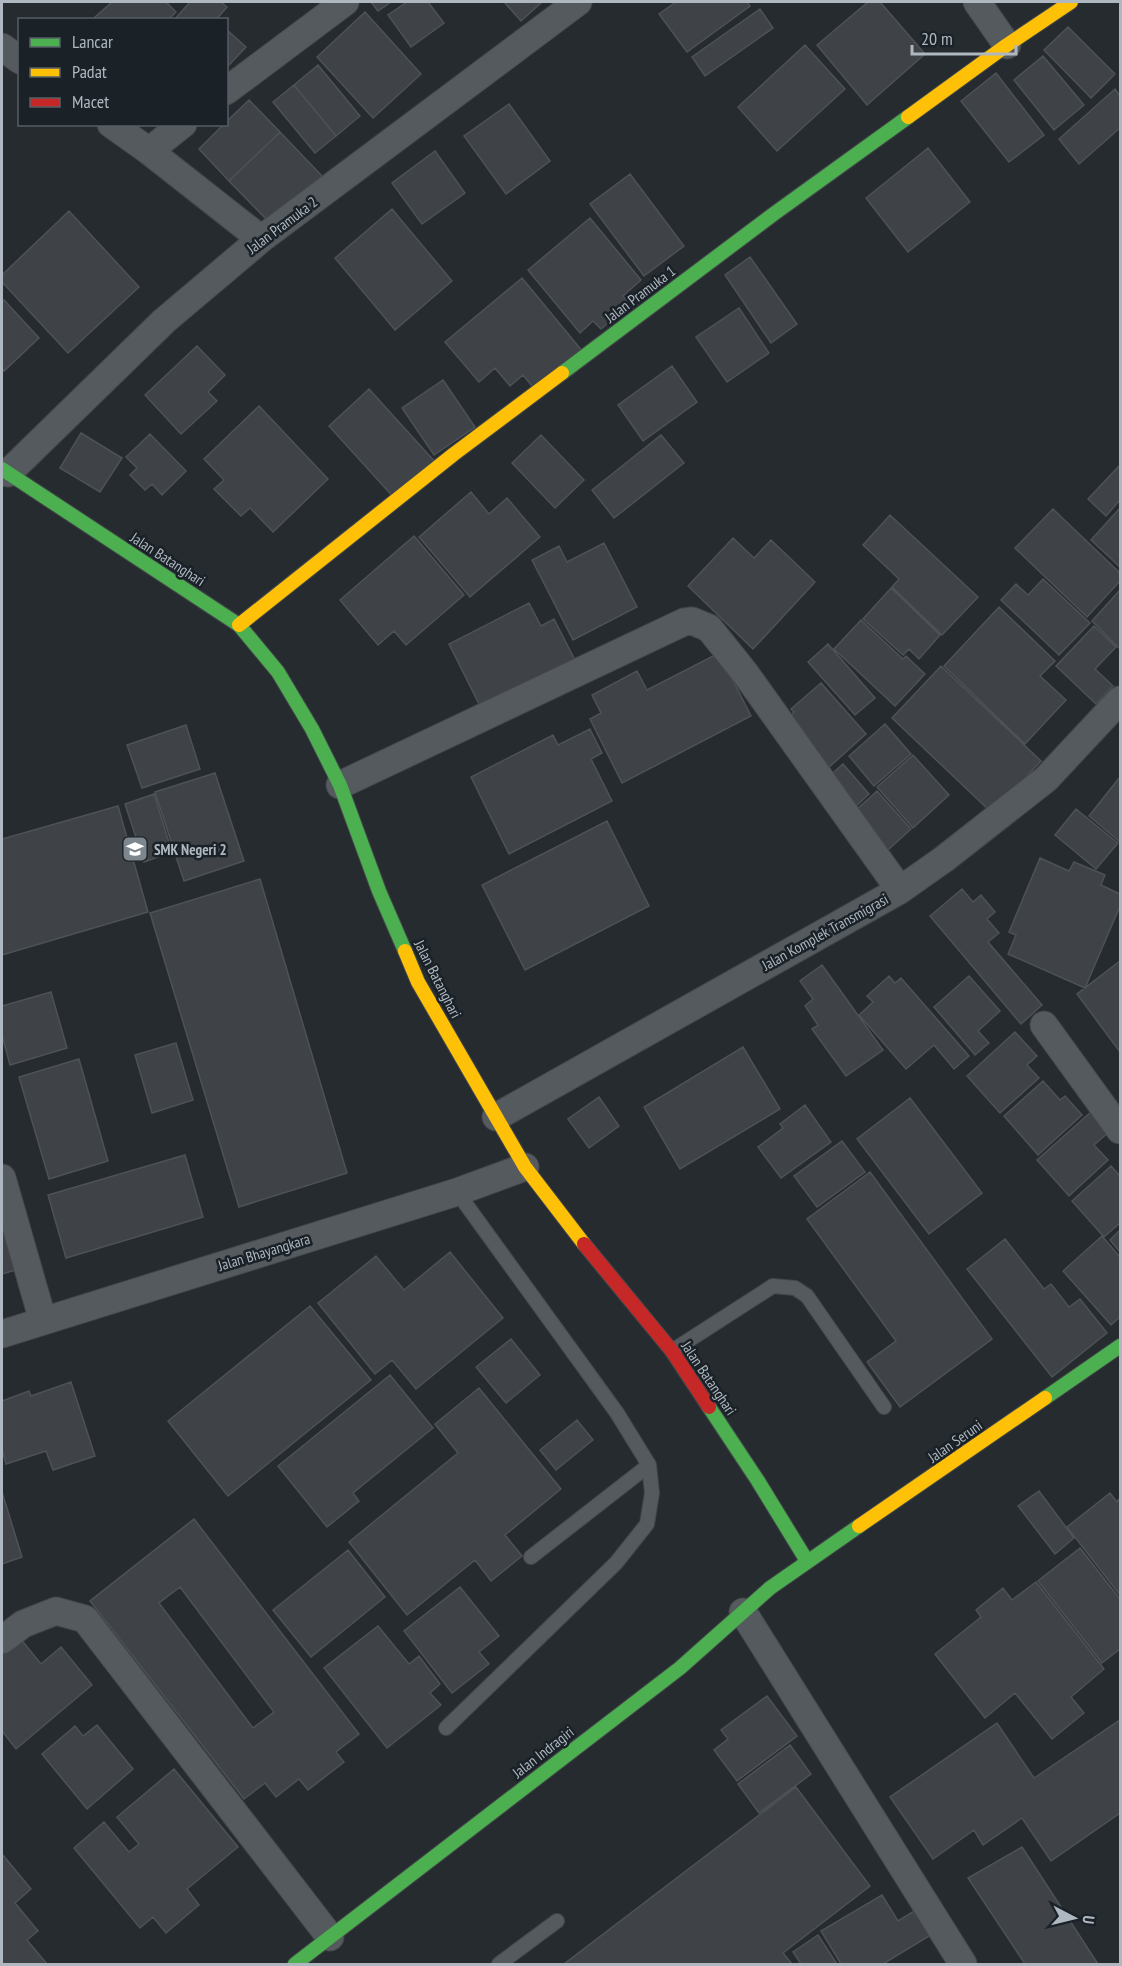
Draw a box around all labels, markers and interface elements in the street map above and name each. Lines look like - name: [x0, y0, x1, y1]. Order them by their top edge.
- legend: [18, 18, 228, 126]
- scale bar: [912, 18, 1016, 56]
- text: 20 m: [921, 27, 953, 50]
- text: Lancar: [72, 30, 113, 53]
- text: Padat: [72, 60, 107, 83]
- text: Macet: [72, 90, 109, 113]
- street label: Jalan Pramuka 2: [242, 192, 321, 258]
- street label: Jalan Pramuka 1: [600, 261, 679, 327]
- street label: Jalan Batanghari: [126, 527, 209, 590]
- school or university icon: SMK Negeri 2: [120, 834, 150, 864]
- place label: SMK Negeri 2: [154, 840, 227, 859]
- street label: Jalan Komplek Transmigrasi: [758, 889, 891, 975]
- street label: Jalan Batanghari: [410, 936, 466, 1021]
- street label: Jalan Bhayangkara: [215, 1229, 312, 1275]
- street label: Jalan Batanghari: [677, 1337, 741, 1419]
- street label: Jalan Seruni: [923, 1415, 986, 1467]
- street label: Jalan Indragiri: [508, 1722, 577, 1782]
- north arrow: [1044, 1888, 1104, 1948]
- text: U: [1078, 1915, 1099, 1925]

